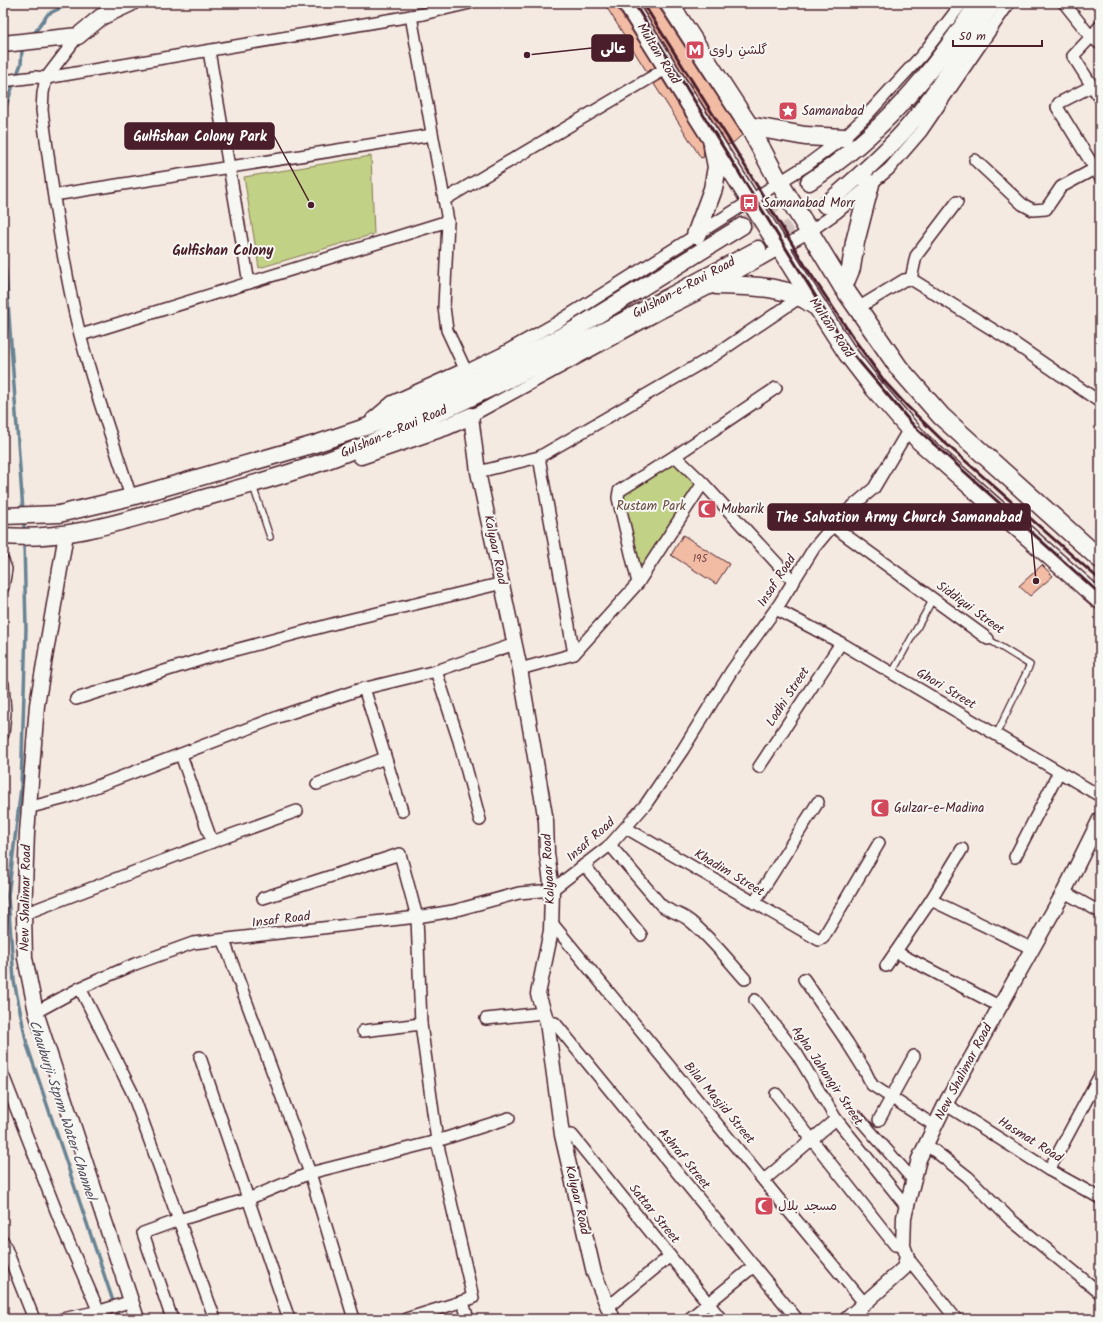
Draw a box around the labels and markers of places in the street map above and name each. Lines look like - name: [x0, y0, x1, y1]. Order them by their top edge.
- callout: عالی: [592, 35, 633, 61]
- metro station icon: گلشنِ راوی: [684, 39, 706, 61]
- place label: گلشنِ راوی: [709, 40, 768, 61]
- place icon: Samanabad: [777, 100, 799, 122]
- place label: Samanabad: [802, 101, 864, 122]
- callout: Gulfishan Colony Park: [125, 123, 274, 149]
- bus stop icon: Samanabad Morr: [738, 192, 760, 214]
- place label: Samanabad Morr: [763, 193, 856, 214]
- mosque icon: Mubarik: [696, 498, 718, 520]
- place label: Mubarik: [721, 499, 765, 520]
- callout: The Salvation Army Church Samanabad: [768, 504, 1030, 530]
- mosque icon: Gulzar-e-Madina: [869, 797, 891, 819]
- place label: Gulzar-e-Madina: [894, 798, 984, 819]
- mosque icon: مسجد بلال: [753, 1195, 775, 1217]
- place label: مسجد بلال: [778, 1196, 837, 1217]

